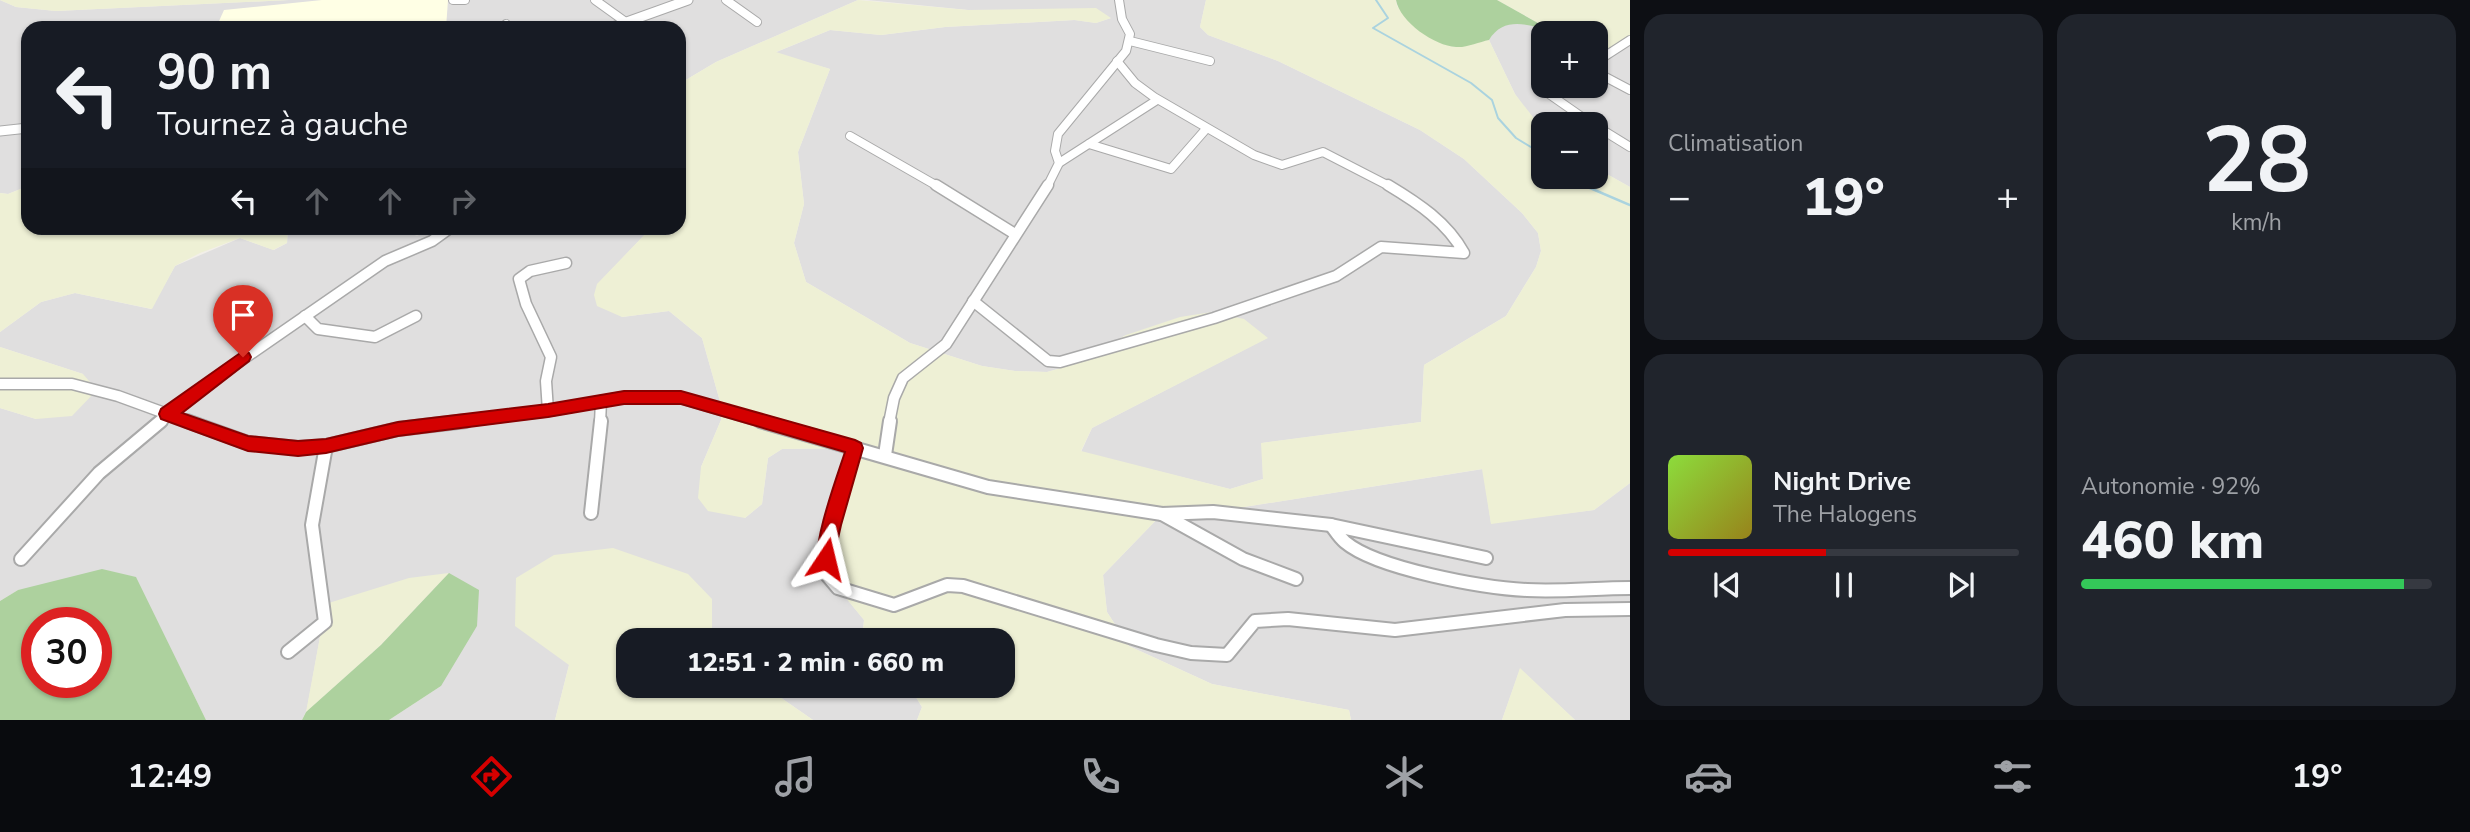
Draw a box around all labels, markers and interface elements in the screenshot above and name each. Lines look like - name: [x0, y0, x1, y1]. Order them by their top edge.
- map controls: [1531, 21, 1608, 189]
- button: +: [1531, 21, 1608, 98]
- text: 90 m: [157, 39, 272, 106]
- icon: left: [42, 49, 133, 140]
- text: 28: [2202, 99, 2311, 223]
- text: Tournez à gauche: [157, 103, 408, 146]
- button: −: [1531, 112, 1608, 189]
- text: Climatisation: [1668, 128, 1803, 159]
- text: 19°: [1802, 162, 1885, 233]
- text: −: [1668, 172, 1691, 223]
- text: +: [1996, 172, 2019, 223]
- icon: left: [225, 182, 263, 220]
- icon: ahead: [298, 182, 336, 220]
- icon: ahead: [371, 182, 409, 220]
- icon: right: [444, 182, 482, 220]
- text: km/h: [2231, 207, 2282, 238]
- pin: [213, 285, 273, 357]
- icon: arrive: [224, 296, 262, 334]
- text: Night Drive: [1773, 464, 1911, 499]
- text: Autonomie · 92%: [2081, 471, 2261, 502]
- text: The Halogens: [1773, 499, 1917, 530]
- text: 460 km: [2081, 505, 2264, 576]
- position arrow: [789, 522, 863, 596]
- icon: previous: [1708, 566, 1746, 604]
- icon: pause: [1825, 566, 1863, 604]
- icon: next: [1942, 566, 1980, 604]
- speed limit sign: 30: [21, 607, 112, 698]
- text: 12:51 · 2 min · 660 m: [687, 645, 944, 680]
- icon: directions: [467, 752, 516, 801]
- icon: music: [771, 752, 820, 801]
- icon: phone: [1076, 752, 1125, 801]
- icon: climate: [1380, 752, 1429, 801]
- icon: car: [1684, 752, 1733, 801]
- icon: filters: [1988, 752, 2037, 801]
- text: 12:49: [128, 755, 212, 798]
- text: 19°: [2292, 755, 2342, 798]

